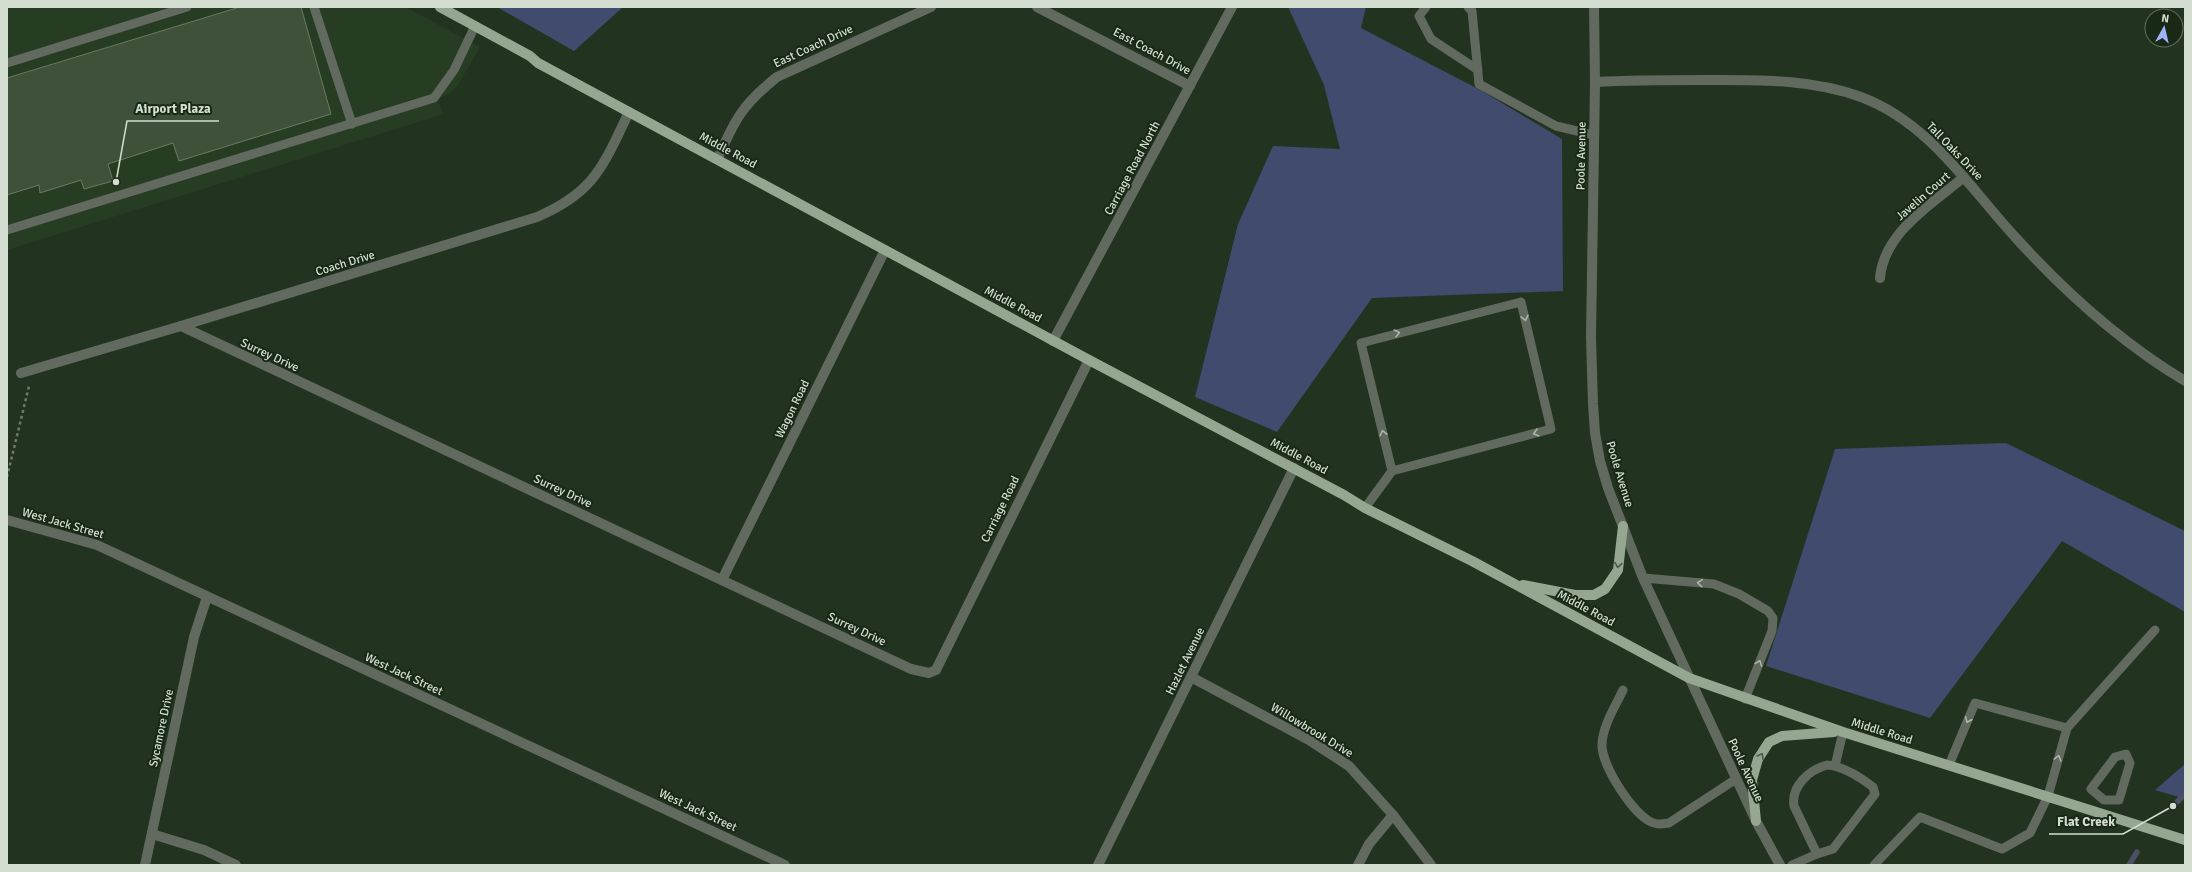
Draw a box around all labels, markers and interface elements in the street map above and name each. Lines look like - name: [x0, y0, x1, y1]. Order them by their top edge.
- north arrow: [2144, 8, 2184, 48]
- text: N: [2161, 12, 2170, 26]
- street label: East Coach Drive: [771, 21, 855, 71]
- street label: East Coach Drive: [1110, 25, 1193, 78]
- callout: Airport Plaza: [127, 96, 219, 121]
- text: Airport Plaza: [135, 101, 211, 117]
- street label: Carriage Road North: [1101, 118, 1164, 218]
- street label: Tall Oaks Drive: [1923, 119, 1986, 184]
- street label: Poole Avenue: [1573, 122, 1590, 190]
- street label: Middle Road: [696, 129, 759, 172]
- street label: Javelin Court: [1893, 169, 1954, 224]
- street label: Coach Drive: [314, 247, 377, 280]
- street label: Middle Road: [981, 283, 1044, 326]
- one-way arrow: [1520, 315, 1528, 321]
- one-way arrow: [1394, 330, 1400, 338]
- street label: Surrey Drive: [238, 335, 301, 376]
- street label: Wagon Road: [772, 378, 813, 441]
- one-way arrow: [1533, 428, 1540, 437]
- one-way arrow: [1379, 430, 1387, 436]
- street label: Middle Road: [1267, 435, 1330, 478]
- street label: Poole Avenue: [1602, 439, 1637, 509]
- street label: Surrey Drive: [531, 471, 594, 512]
- street label: Carriage Road: [978, 473, 1023, 545]
- street label: West Jack Street: [20, 505, 106, 542]
- one-way arrow: [1615, 562, 1623, 568]
- one-way arrow: [1697, 579, 1704, 588]
- street label: Middle Road: [1554, 587, 1617, 630]
- street label: Surrey Drive: [825, 609, 888, 650]
- street label: Hazlet Avenue: [1163, 625, 1208, 697]
- street label: West Jack Street: [362, 650, 445, 699]
- one-way arrow: [1755, 660, 1763, 667]
- street label: Sycamore Drive: [146, 688, 177, 768]
- street label: Willowbrook Drive: [1268, 700, 1356, 761]
- street label: Middle Road: [1849, 715, 1914, 748]
- one-way arrow: [1965, 716, 1973, 723]
- street label: Poole Avenue: [1724, 736, 1767, 804]
- one-way arrow: [1756, 753, 1763, 760]
- one-way arrow: [2054, 755, 2062, 762]
- street label: West Jack Street: [656, 786, 739, 835]
- callout: Flat Creek: [2049, 809, 2123, 834]
- text: Flat Creek: [2057, 814, 2115, 830]

